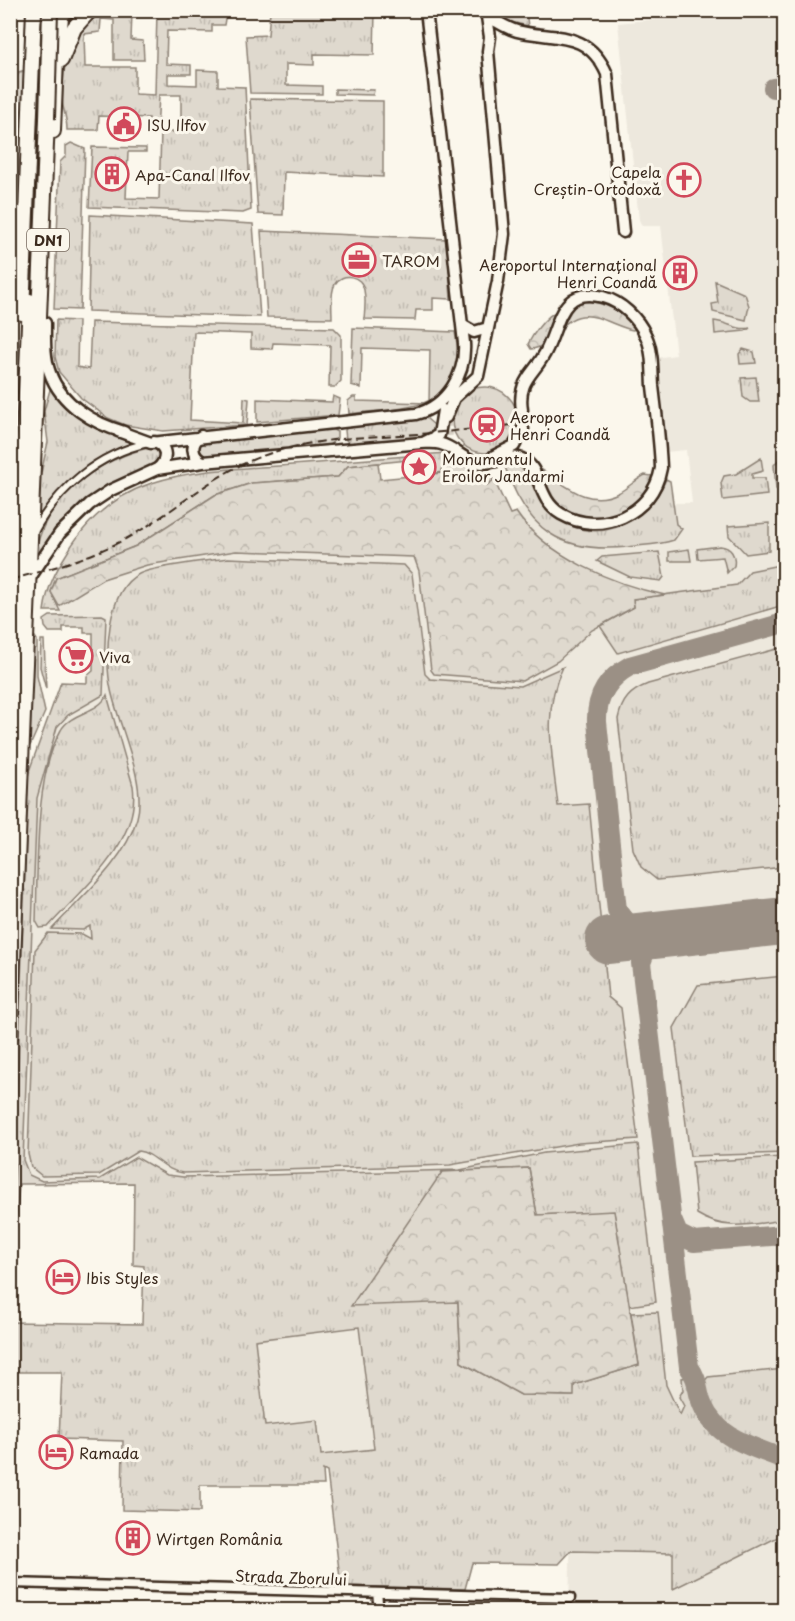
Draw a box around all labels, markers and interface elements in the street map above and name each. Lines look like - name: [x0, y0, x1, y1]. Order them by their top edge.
- public building icon: ISU Ilfov: [106, 106, 142, 142]
- place label: ISU Ilfov: [147, 113, 206, 136]
- building icon: Apa-Canal Ilfov: [94, 156, 130, 192]
- place label: Capela Creștin-Ortodoxă: [534, 160, 662, 200]
- church icon: Capela Creștin-Ortodoxă: [666, 162, 702, 198]
- place label: Apa-Canal Ilfov: [135, 163, 250, 186]
- road number: DN1: [27, 229, 69, 251]
- office icon: TAROM: [341, 242, 377, 278]
- place label: TAROM: [382, 249, 440, 272]
- place label: Aeroportul Internațional Henri Coandă: [479, 253, 658, 293]
- building icon: Aeroportul Internațional Henri Coandă: [662, 255, 698, 291]
- place label: Aeroport Henri Coandă: [510, 405, 611, 445]
- station icon: Aeroport Henri Coandă: [469, 407, 505, 443]
- place label: Monumentul Eroilor Jandarmi: [442, 447, 564, 487]
- place icon: Monumentul Eroilor Jandarmi: [401, 449, 437, 485]
- supermarket icon: Viva: [58, 638, 94, 674]
- place label: Viva: [99, 645, 131, 668]
- hotel icon: Ibis Styles: [45, 1259, 81, 1295]
- place label: Ibis Styles: [86, 1266, 158, 1289]
- hotel icon: Ramada: [38, 1434, 74, 1470]
- place label: Ramada: [79, 1441, 140, 1464]
- building icon: Wirtgen România: [115, 1520, 151, 1556]
- place label: Wirtgen România: [156, 1527, 283, 1550]
- street label: Strada Zborului: [235, 1564, 347, 1590]

